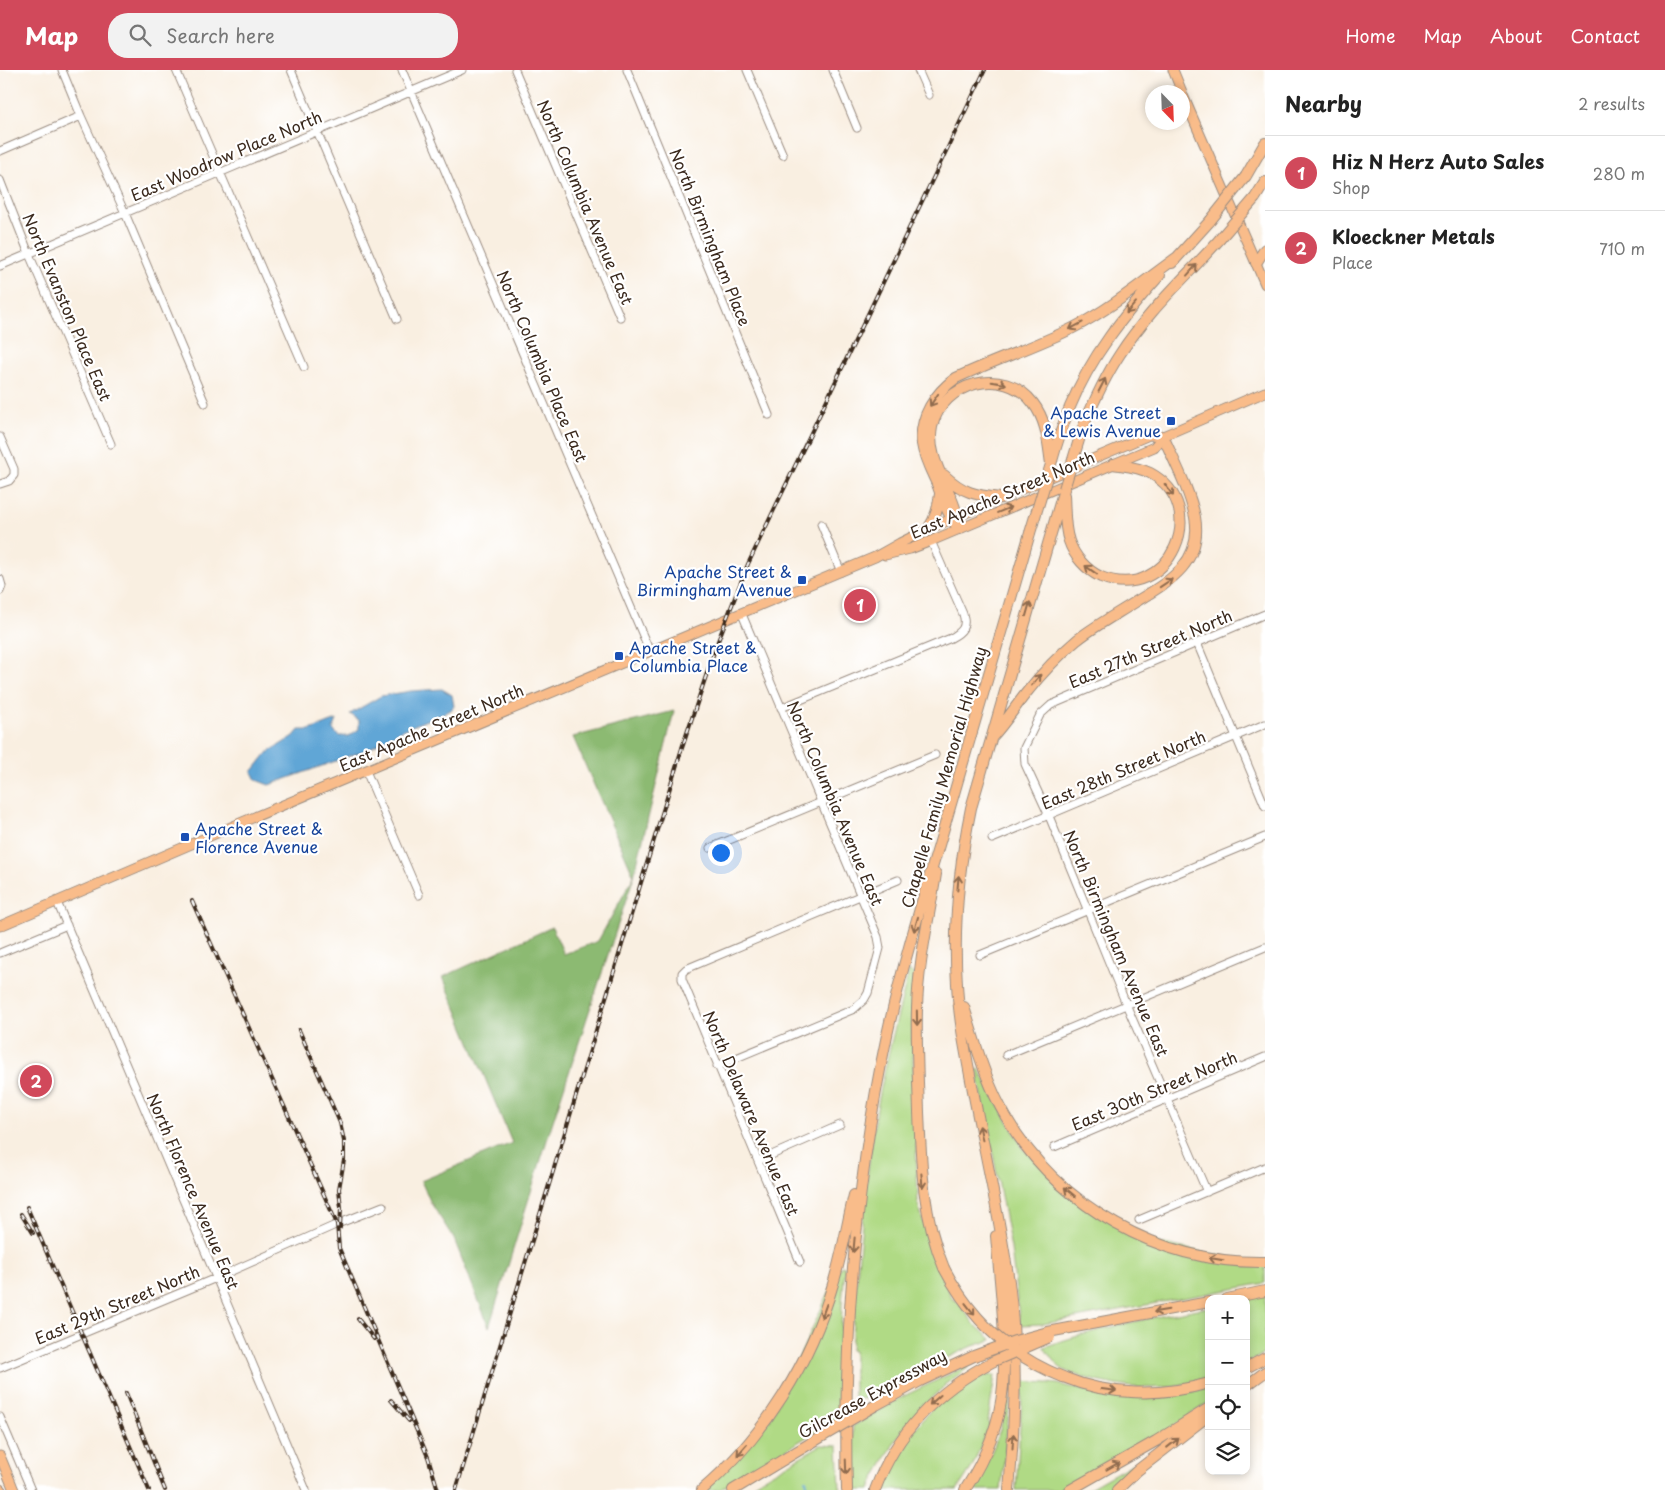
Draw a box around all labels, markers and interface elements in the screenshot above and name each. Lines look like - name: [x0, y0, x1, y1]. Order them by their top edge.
- search box: [108, 13, 458, 58]
- text: Map: [25, 17, 78, 53]
- icon: search: [126, 21, 154, 49]
- text: Search here: [166, 21, 275, 49]
- text: Home: [1345, 22, 1395, 49]
- text: Map: [1423, 22, 1462, 49]
- text: About: [1490, 22, 1542, 49]
- text: Contact: [1570, 22, 1640, 49]
- north arrow: [1145, 85, 1190, 130]
- text: Nearby: [1285, 87, 1362, 119]
- text: 2 results: [1578, 91, 1645, 115]
- street label: North Columbia Avenue East: [532, 96, 640, 308]
- street label: East Woodrow Place North: [127, 104, 325, 206]
- street label: North Birmingham Place: [664, 145, 758, 329]
- text: Hiz N Herz Auto Sales: [1332, 147, 1544, 175]
- text: 1: [1297, 161, 1305, 185]
- text: 280 m: [1593, 161, 1645, 185]
- text: Shop: [1332, 175, 1370, 199]
- street label: North Evanston Place East: [18, 209, 118, 405]
- text: Kloeckner Metals: [1332, 222, 1495, 250]
- text: 2: [1295, 236, 1307, 260]
- text: 710 m: [1599, 236, 1645, 260]
- text: Place: [1332, 250, 1373, 274]
- one-way arrow: [1186, 263, 1198, 276]
- street label: North Columbia Place East: [492, 266, 594, 466]
- one-way arrow: [1126, 301, 1137, 314]
- one-way arrow: [1069, 322, 1084, 331]
- one-way arrow: [1098, 378, 1107, 393]
- one-way arrow: [990, 379, 1006, 389]
- one-way arrow: [929, 393, 939, 407]
- place label: Apache Street & Lewis Avenue: [1043, 400, 1161, 442]
- marker: Apache Street & Lewis Avenue: [1165, 415, 1177, 427]
- street label: East Apache Street North: [906, 444, 1098, 544]
- one-way arrow: [1163, 483, 1174, 496]
- one-way arrow: [996, 504, 1011, 514]
- place label: Apache Street & Birmingham Avenue: [636, 559, 792, 601]
- one-way arrow: [1084, 565, 1098, 575]
- marker: Apache Street & Birmingham Avenue: [796, 574, 808, 586]
- one-way arrow: [1158, 578, 1172, 588]
- pin: 1: [844, 586, 876, 624]
- one-way arrow: [1024, 602, 1034, 618]
- street label: East 27th Street North: [1064, 603, 1236, 693]
- place label: Apache Street & Columbia Place: [629, 635, 757, 677]
- street label: Chapelle Family Memorial Highway: [894, 643, 992, 911]
- marker: Apache Street & Columbia Place: [613, 650, 625, 662]
- one-way arrow: [1031, 674, 1042, 687]
- street label: East Apache Street North: [335, 677, 527, 777]
- street label: North Columbia Avenue East: [782, 697, 890, 909]
- street label: East 28th Street North: [1037, 723, 1209, 815]
- place label: Apache Street & Florence Avenue: [195, 816, 323, 858]
- street label: North Birmingham Avenue East: [1058, 826, 1176, 1060]
- marker: Apache Street & Florence Avenue: [179, 831, 191, 843]
- your location: [708, 840, 734, 866]
- one-way arrow: [954, 876, 963, 892]
- one-way arrow: [910, 916, 920, 932]
- street label: North Delaware Avenue East: [698, 1007, 806, 1219]
- one-way arrow: [912, 1010, 922, 1026]
- street label: East 30th Street North: [1067, 1044, 1241, 1136]
- pin: 2: [20, 1062, 52, 1100]
- street label: North Florence Avenue East: [142, 1089, 246, 1293]
- one-way arrow: [976, 1125, 986, 1141]
- one-way arrow: [918, 1172, 927, 1188]
- one-way arrow: [1064, 1187, 1077, 1198]
- one-way arrow: [849, 1237, 859, 1253]
- one-way arrow: [1209, 1253, 1225, 1263]
- street label: East 29th Street North: [31, 1258, 203, 1350]
- map controls: [1205, 1295, 1250, 1475]
- button: +: [1205, 1295, 1250, 1340]
- one-way arrow: [819, 1302, 828, 1318]
- one-way arrow: [965, 1302, 975, 1316]
- one-way arrow: [1153, 1306, 1169, 1316]
- button: −: [1205, 1340, 1250, 1385]
- street label: Gilcrease Expressway: [794, 1342, 950, 1444]
- one-way arrow: [1101, 1385, 1117, 1395]
- button: locate: [1205, 1385, 1250, 1430]
- one-way arrow: [929, 1394, 942, 1406]
- button: layers: [1205, 1430, 1250, 1475]
- one-way arrow: [1008, 1434, 1017, 1450]
- one-way arrow: [1166, 1437, 1179, 1448]
- one-way arrow: [736, 1443, 748, 1456]
- one-way arrow: [842, 1459, 851, 1475]
- one-way arrow: [1105, 1461, 1119, 1471]

